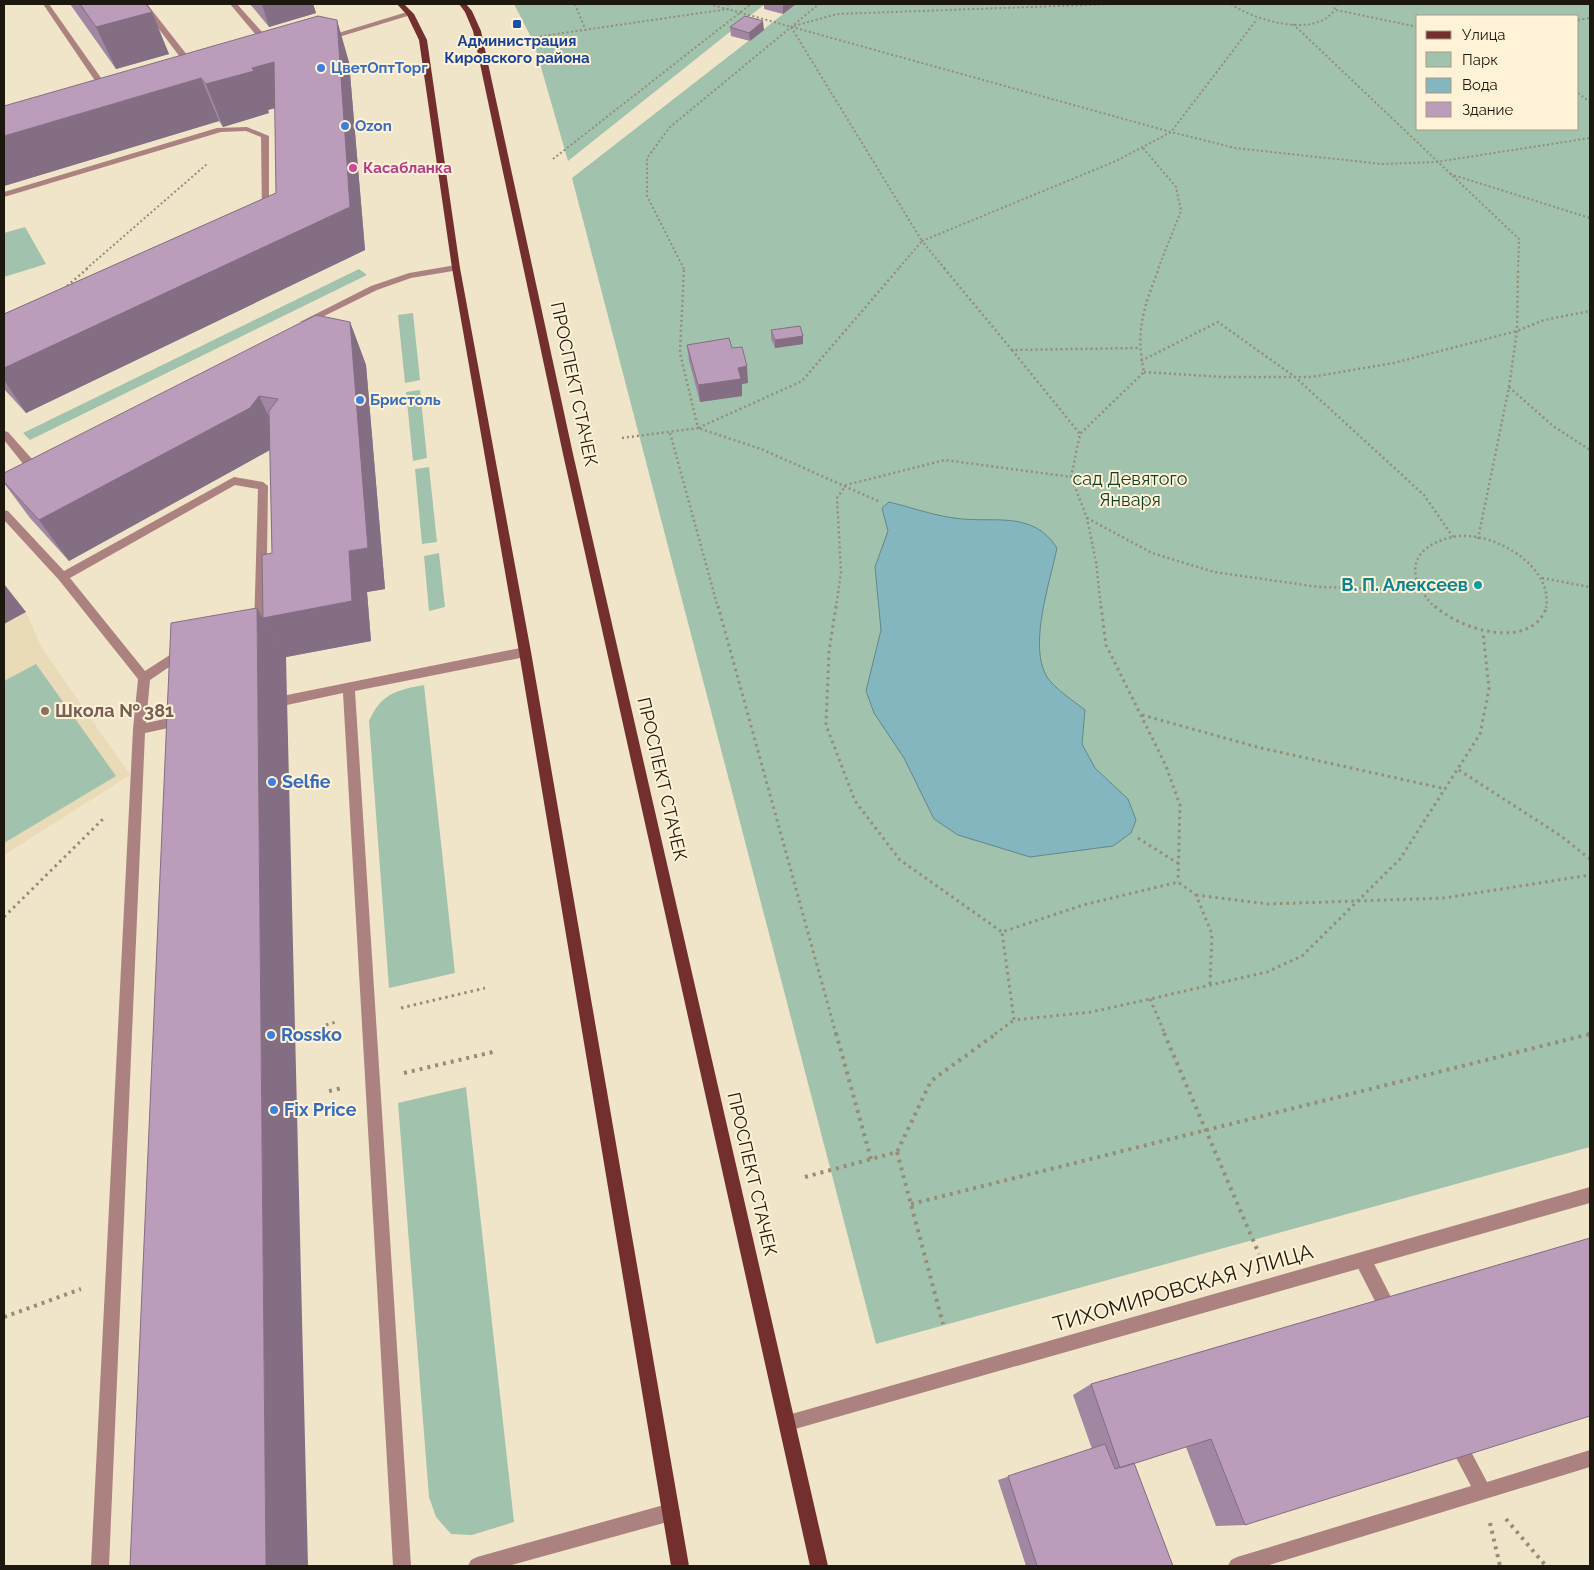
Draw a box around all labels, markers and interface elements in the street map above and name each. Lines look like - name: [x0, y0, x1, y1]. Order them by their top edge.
- legend: [1416, 15, 1579, 130]
- marker: Администрация Кировского района: [511, 18, 523, 30]
- text: Улица: [1462, 26, 1506, 44]
- place label: Администрация Кировского района: [444, 32, 590, 67]
- text: Парк: [1462, 51, 1498, 69]
- place label: ЦветОптТорг: [331, 59, 428, 77]
- marker: ЦветОптТорг: [315, 62, 327, 74]
- text: Вода: [1462, 76, 1498, 94]
- text: Здание: [1462, 101, 1514, 119]
- place label: Ozon: [355, 117, 392, 135]
- marker: Ozon: [339, 120, 351, 132]
- place label: Касабланка: [363, 159, 452, 177]
- marker: Касабланка: [347, 162, 359, 174]
- street label: ПРОСПЕКТ СТАЧЕК: [547, 300, 602, 468]
- place label: Бристоль: [370, 391, 441, 409]
- marker: Бристоль: [354, 394, 366, 406]
- park label: сад Девятого Января: [1072, 468, 1188, 510]
- place label: В. П. Алексеев: [1341, 574, 1468, 595]
- marker: В. П. Алексеев: [1472, 579, 1484, 591]
- street label: ПРОСПЕКТ СТАЧЕК: [633, 695, 692, 863]
- place label: Школа № 381: [55, 700, 174, 721]
- marker: Школа № 381: [39, 705, 51, 717]
- place label: Selfie: [282, 771, 331, 792]
- marker: Selfie: [266, 776, 278, 788]
- place label: Rossko: [281, 1024, 342, 1045]
- marker: Rossko: [265, 1029, 277, 1041]
- street label: ПРОСПЕКТ СТАЧЕК: [723, 1090, 782, 1258]
- place label: Fix Price: [284, 1099, 357, 1120]
- marker: Fix Price: [268, 1104, 280, 1116]
- street label: ТИХОМИРОВСКАЯ УЛИЦА: [1050, 1238, 1316, 1337]

